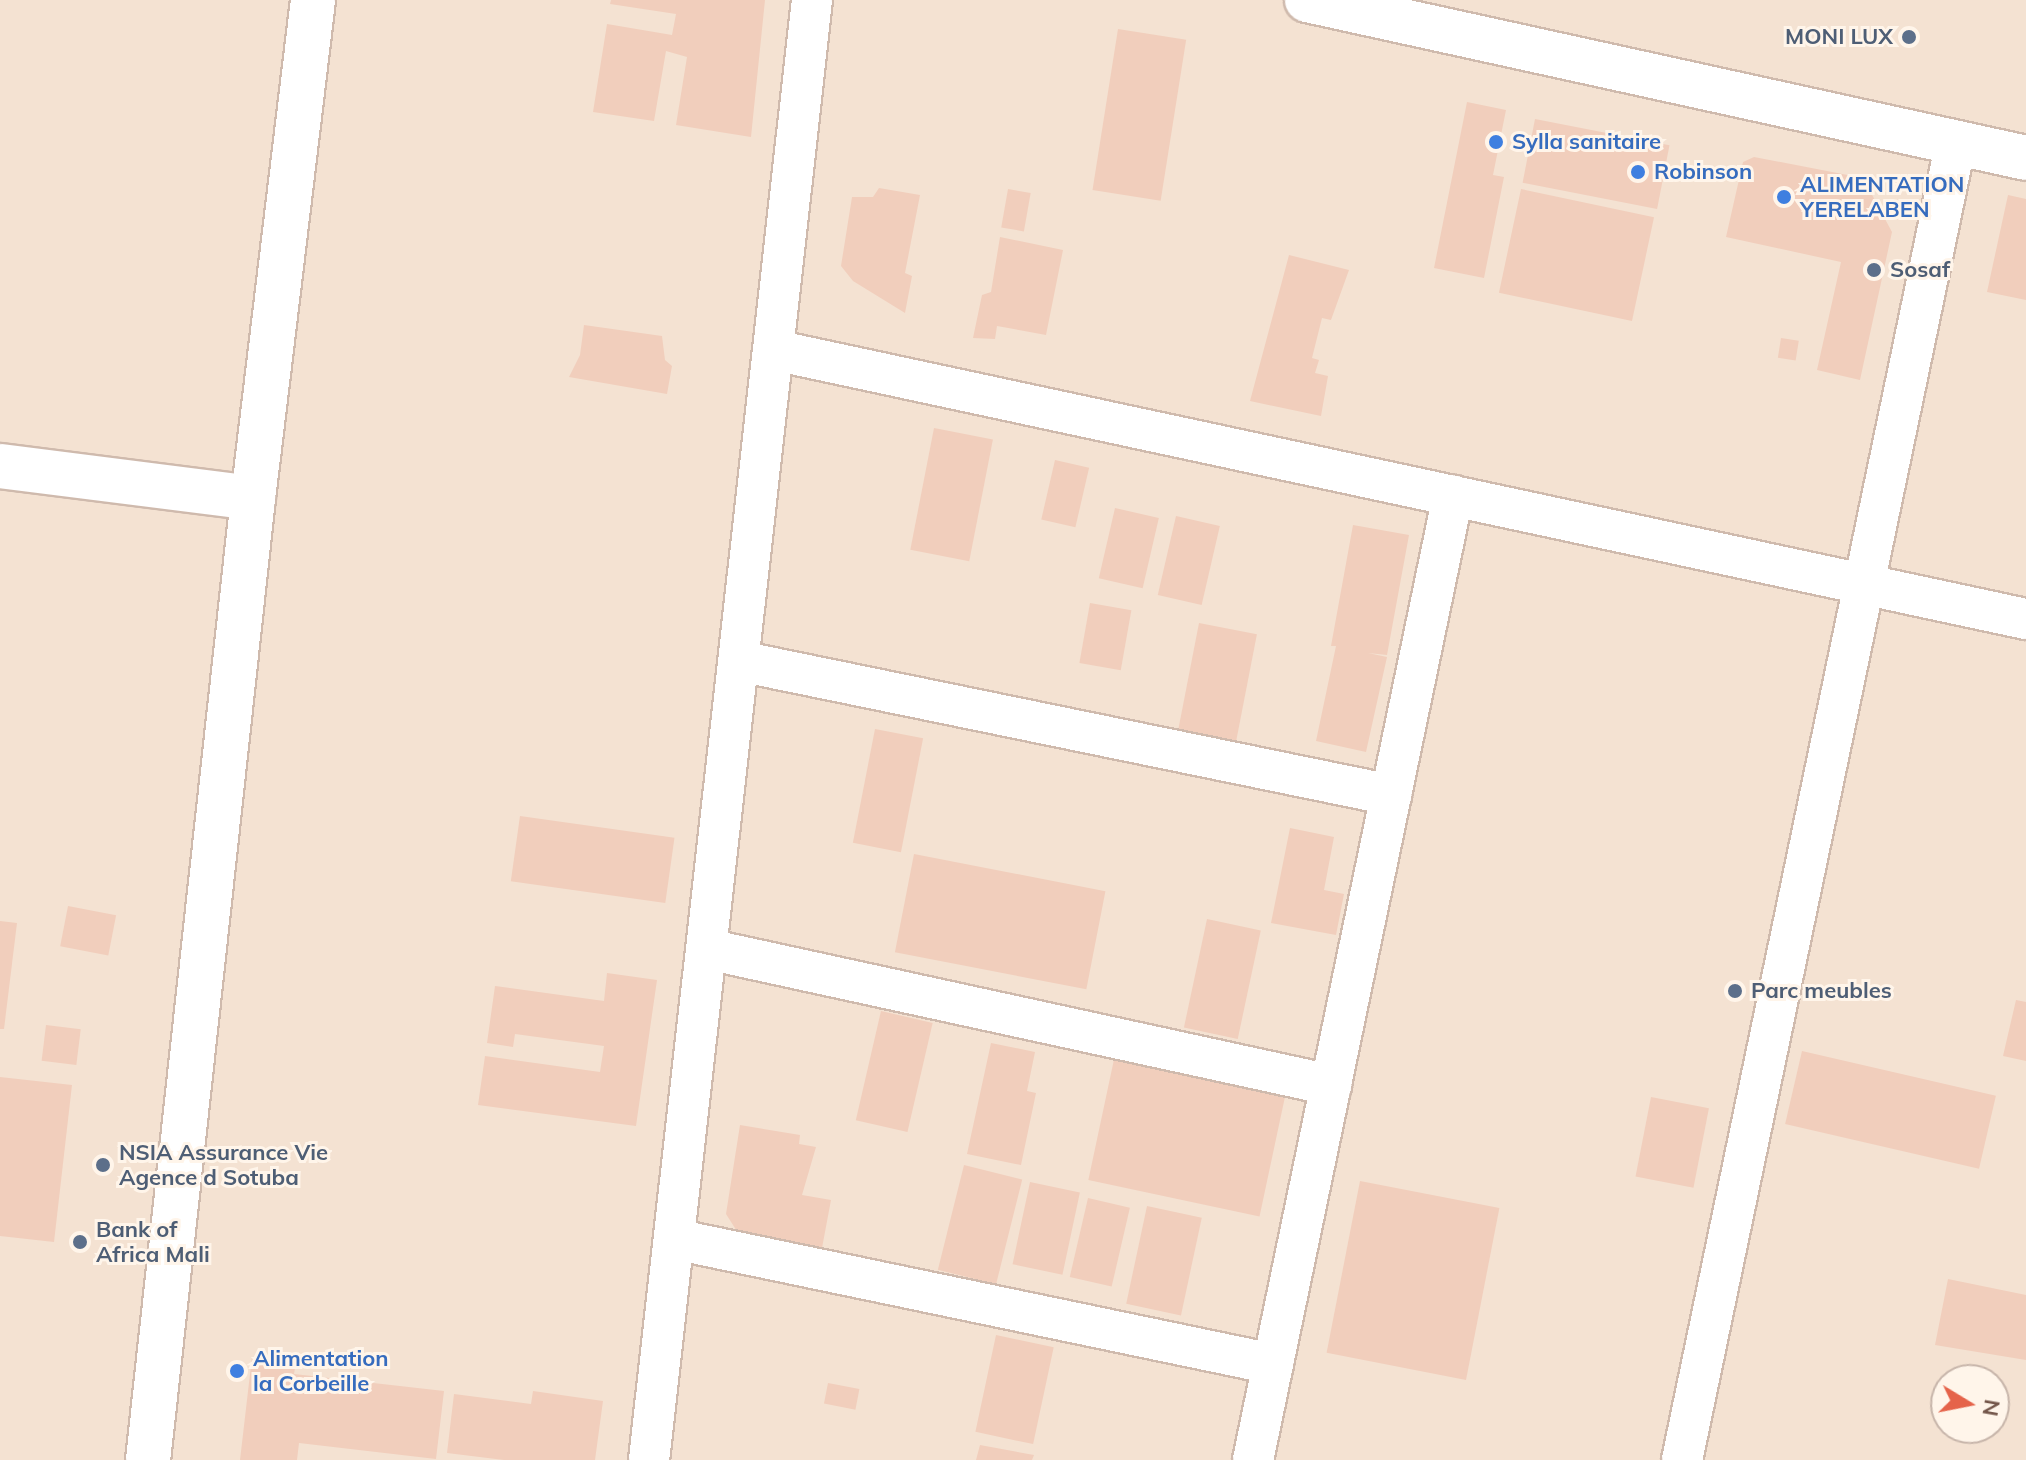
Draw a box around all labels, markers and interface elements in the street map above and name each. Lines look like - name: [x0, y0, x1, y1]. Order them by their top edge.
- place label: MONI LUX: [1785, 24, 1893, 50]
- marker: MONI LUX: [1900, 28, 1918, 46]
- place label: Sylla sanitaire: [1512, 129, 1661, 155]
- marker: Sylla sanitaire: [1487, 133, 1505, 151]
- place label: Robinson: [1654, 159, 1752, 185]
- marker: Robinson: [1629, 163, 1647, 181]
- place label: ALIMENTATION YERELABEN: [1800, 171, 1964, 222]
- marker: ALIMENTATION YERELABEN: [1775, 188, 1793, 206]
- place label: Sosaf: [1890, 257, 1950, 283]
- marker: Sosaf: [1865, 261, 1883, 279]
- place label: Parc meubles: [1751, 978, 1892, 1004]
- marker: Parc meubles: [1726, 982, 1744, 1000]
- place label: NSIA Assurance Vie Agence d Sotuba: [119, 1139, 328, 1190]
- marker: NSIA Assurance Vie Agence d Sotuba: [94, 1156, 112, 1174]
- place label: Bank of Africa Mali: [96, 1216, 210, 1268]
- marker: Bank of Africa Mali: [71, 1233, 89, 1251]
- place label: Alimentation la Corbeille: [253, 1345, 388, 1396]
- marker: Alimentation la Corbeille: [228, 1362, 246, 1380]
- north arrow: [1930, 1364, 2010, 1444]
- text: N: [1976, 1397, 2007, 1418]

